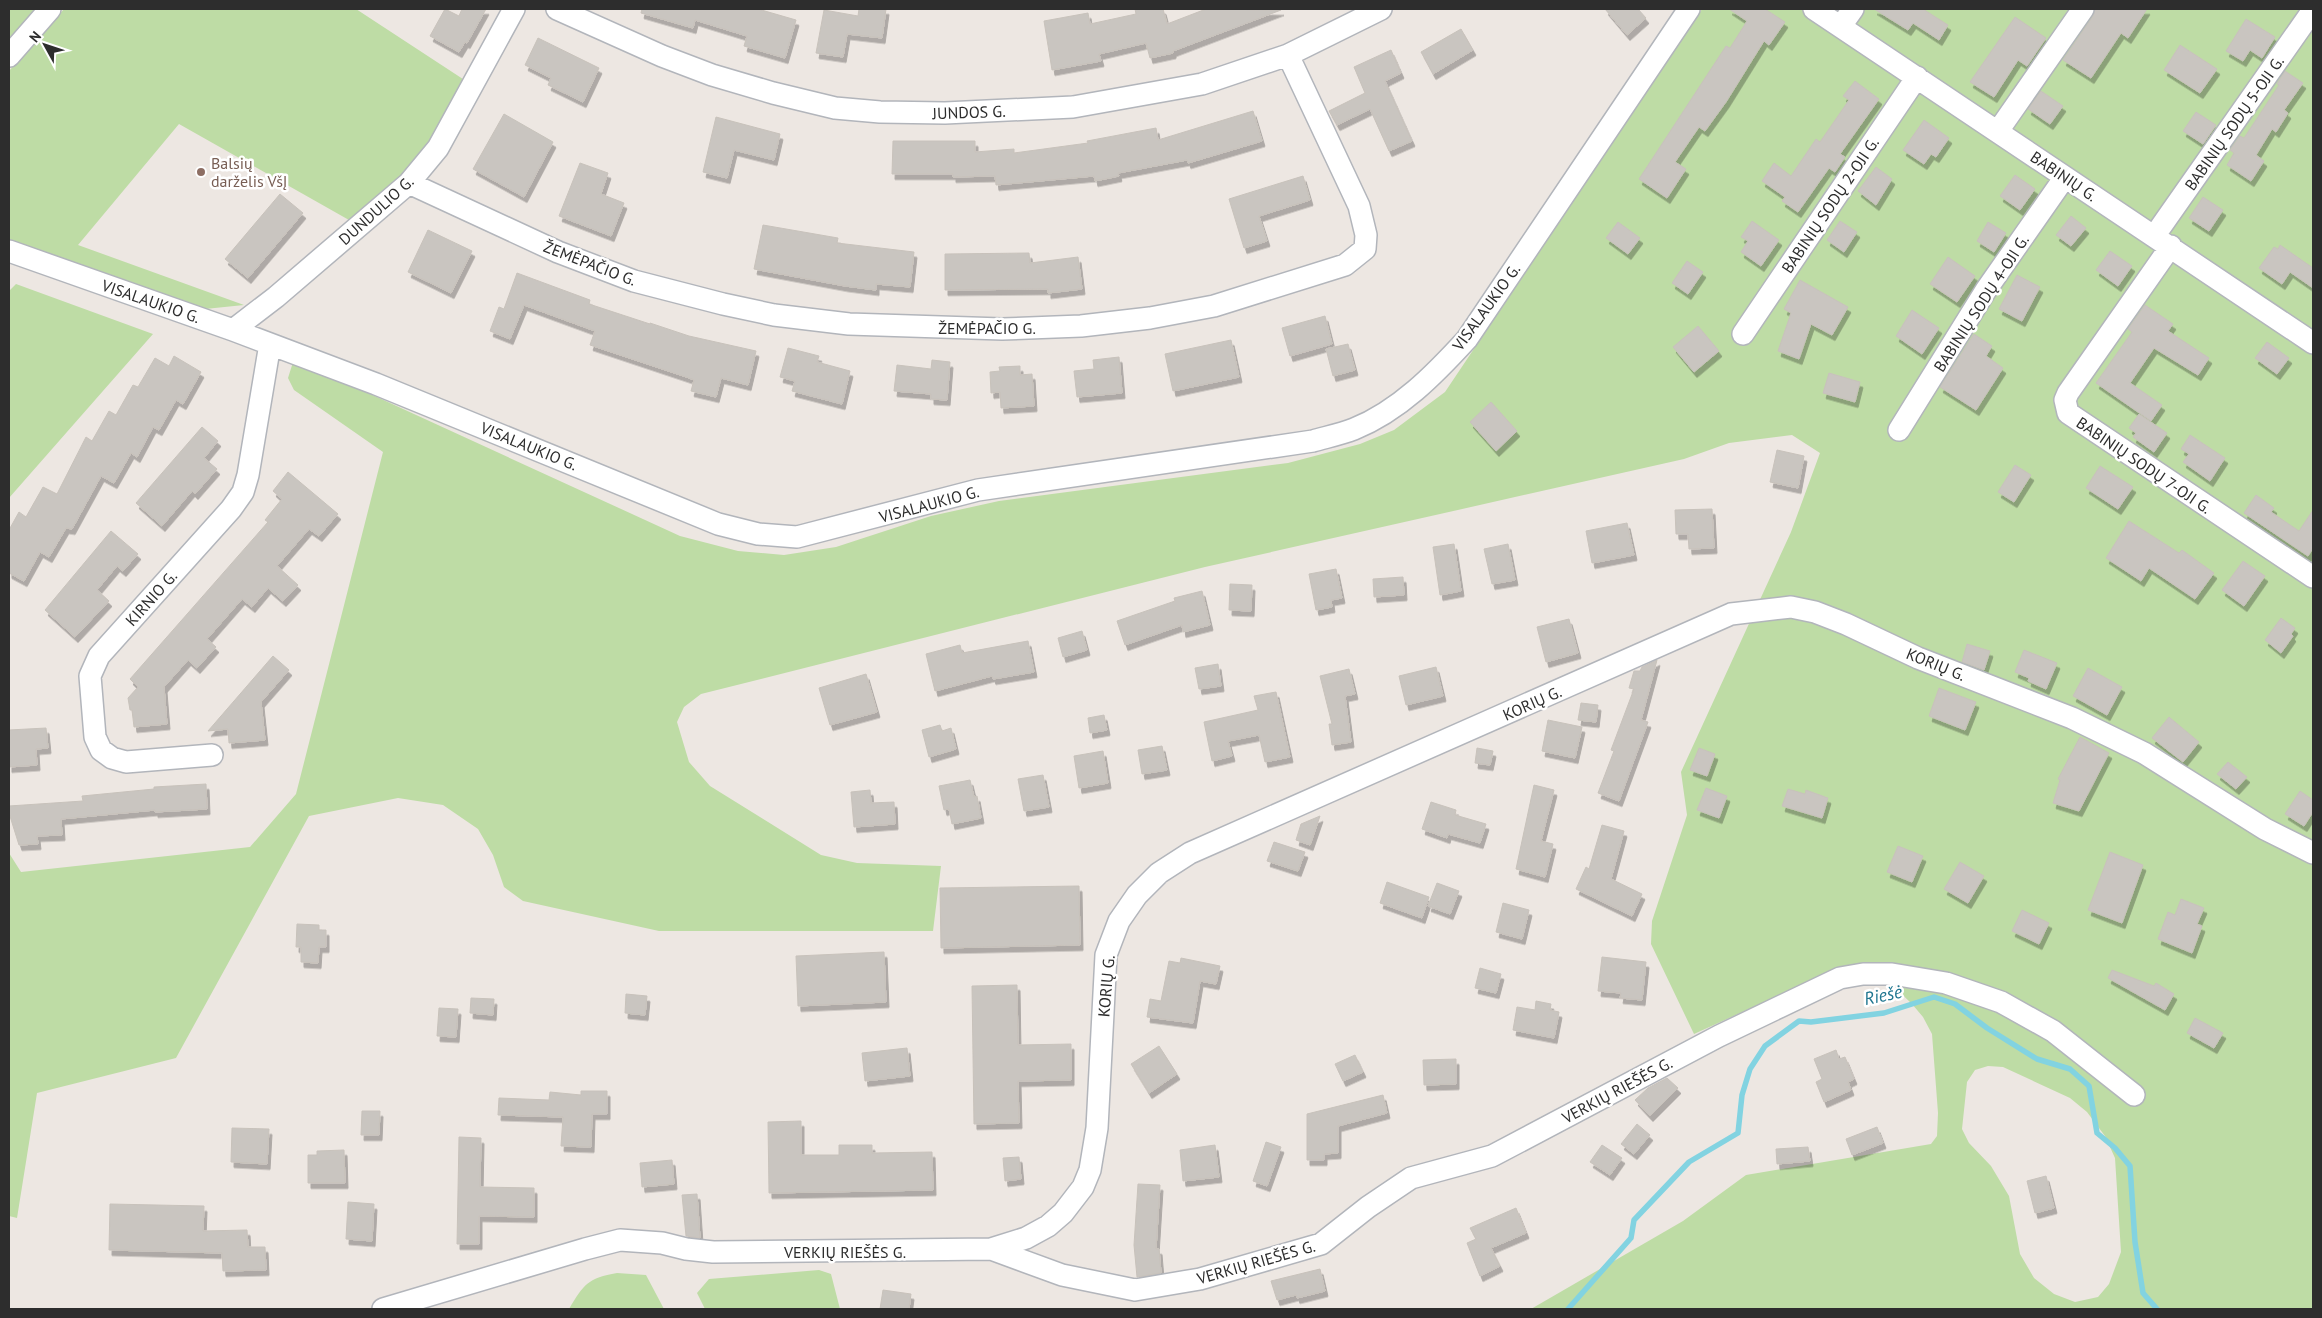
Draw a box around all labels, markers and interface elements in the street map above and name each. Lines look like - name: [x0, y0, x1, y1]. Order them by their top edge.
- north arrow: [20, 20, 70, 70]
- text: N: [25, 27, 45, 46]
- street label: BABINIŲ SODŲ 5-OJI G.: [2180, 52, 2288, 194]
- street label: JUNDOS G.: [931, 101, 1006, 123]
- street label: BABINIŲ SODŲ 2-OJI G.: [1777, 133, 1883, 277]
- street label: BABINIŲ G.: [2027, 146, 2101, 206]
- place label: Balsių darželis VšĮ: [211, 153, 288, 191]
- marker: Balsių darželis VšĮ: [195, 166, 207, 178]
- street label: DUNDULIO G.: [334, 171, 418, 249]
- street label: BABINIŲ SODŲ 4-OJI G.: [1929, 231, 2033, 375]
- street label: ŽEMĖPAČIO G.: [541, 236, 639, 290]
- street label: VISALAUKIO G.: [1447, 260, 1524, 355]
- street label: VISALAUKIO G.: [98, 275, 203, 327]
- street label: ŽEMĖPAČIO G.: [938, 318, 1036, 338]
- street label: BABINIŲ SODŲ 7-OJI G.: [2073, 412, 2215, 518]
- street label: VISALAUKIO G.: [477, 417, 580, 474]
- street label: VISALAUKIO G.: [876, 481, 981, 527]
- street label: KIRNIO G.: [121, 566, 181, 630]
- street label: KORIŲ G.: [1903, 643, 1969, 685]
- street label: KORIŲ G.: [1500, 681, 1564, 725]
- street label: KORIŲ G.: [1093, 954, 1119, 1018]
- water label: Riešė: [1862, 980, 1905, 1010]
- street label: VERKIŲ RIEŠĖS G.: [1558, 1053, 1676, 1128]
- street label: VERKIŲ RIEŠĖS G.: [1194, 1236, 1317, 1289]
- street label: VERKIŲ RIEŠĖS G.: [783, 1242, 906, 1262]

